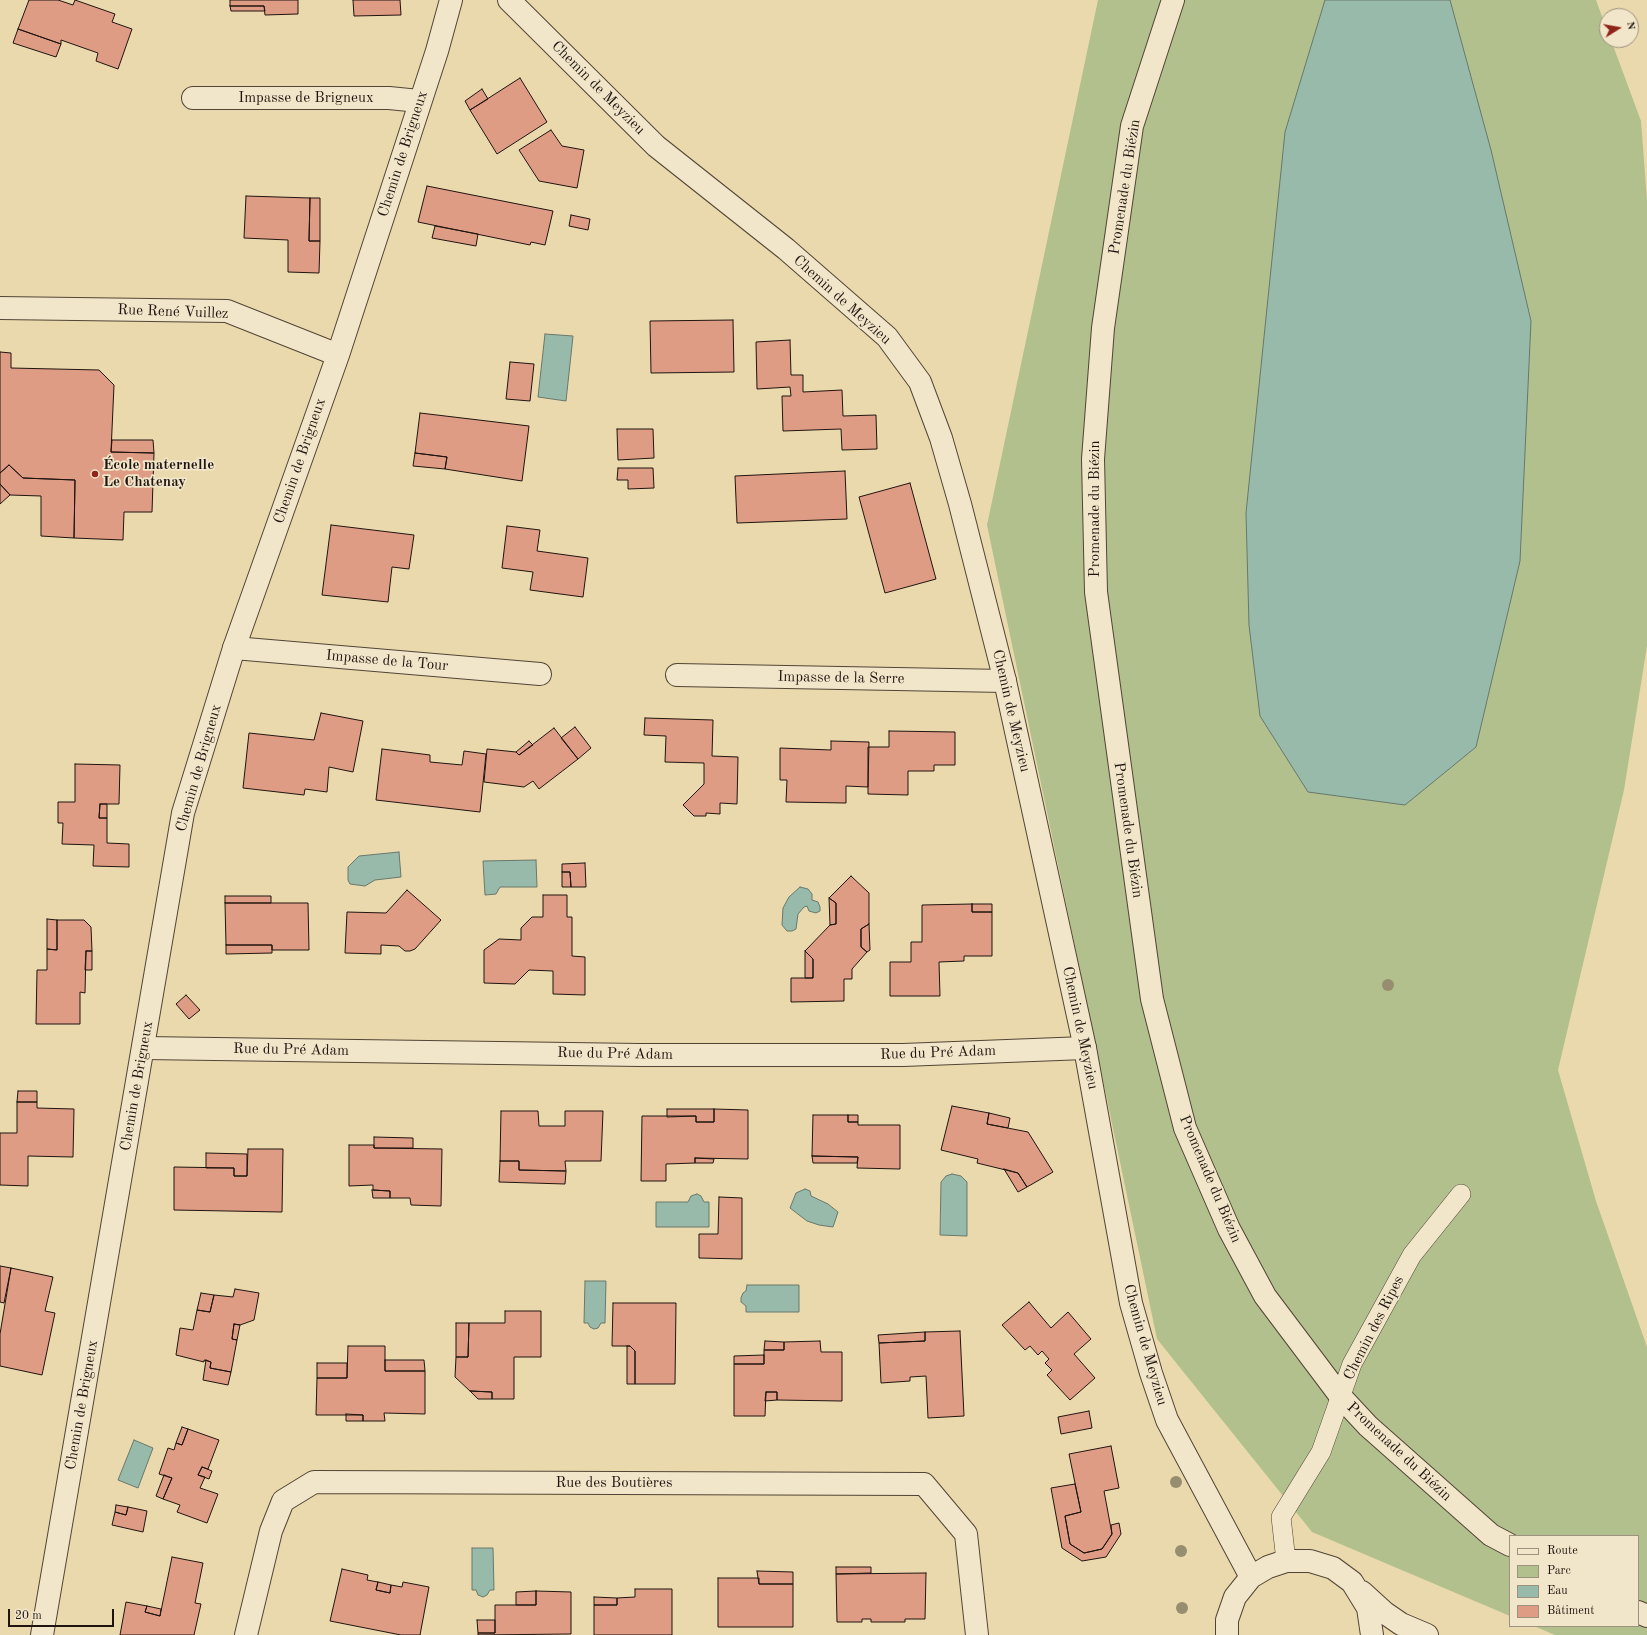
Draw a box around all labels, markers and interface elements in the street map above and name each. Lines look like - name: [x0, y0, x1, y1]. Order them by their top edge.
- north arrow: [1599, 8, 1639, 48]
- text: N: [1624, 21, 1636, 31]
- street label: Chemin de Meyzieu: [547, 37, 649, 139]
- street label: Impasse de Brigneux: [238, 89, 374, 107]
- street label: Chemin de Brigneux: [374, 89, 432, 219]
- street label: Promenade du Biézin: [1105, 118, 1145, 256]
- street label: Chemin de Meyzieu: [789, 251, 895, 349]
- street label: Rue René Vuillez: [117, 301, 229, 323]
- street label: Chemin de Brigneux: [270, 396, 330, 526]
- street label: Promenade du Biézin: [1086, 440, 1104, 578]
- place label: École maternelle Le Chatenay: [103, 456, 214, 491]
- marker: École maternelle Le Chatenay: [90, 469, 100, 479]
- street label: Impasse de la Tour: [325, 647, 449, 675]
- street label: Chemin de Meyzieu: [988, 648, 1034, 774]
- street label: Impasse de la Serre: [777, 668, 905, 688]
- street label: Chemin de Brigneux: [172, 702, 226, 834]
- street label: Promenade du Biézin: [1110, 761, 1146, 899]
- street label: Chemin de Meyzieu: [1058, 965, 1102, 1091]
- street label: Chemin de Brigneux: [117, 1020, 157, 1152]
- street label: Rue du Pré Adam: [233, 1040, 349, 1060]
- street label: Rue du Pré Adam: [880, 1042, 996, 1064]
- street label: Rue du Pré Adam: [557, 1044, 673, 1064]
- street label: Promenade du Biézin: [1175, 1112, 1245, 1246]
- street label: Chemin des Ripes: [1340, 1273, 1408, 1383]
- street label: Chemin de Meyzieu: [1119, 1282, 1171, 1408]
- street label: Chemin de Brigneux: [62, 1339, 102, 1471]
- street label: Promenade du Biézin: [1343, 1399, 1455, 1505]
- street label: Rue des Boutières: [556, 1474, 672, 1492]
- legend: [1509, 1535, 1639, 1627]
- text: Route: [1547, 1545, 1578, 1557]
- text: Parc: [1547, 1565, 1571, 1577]
- text: Eau: [1547, 1585, 1568, 1597]
- scale bar: [10, 1601, 116, 1627]
- text: Bâtiment: [1547, 1605, 1594, 1617]
- text: 20 m: [15, 1610, 42, 1622]

